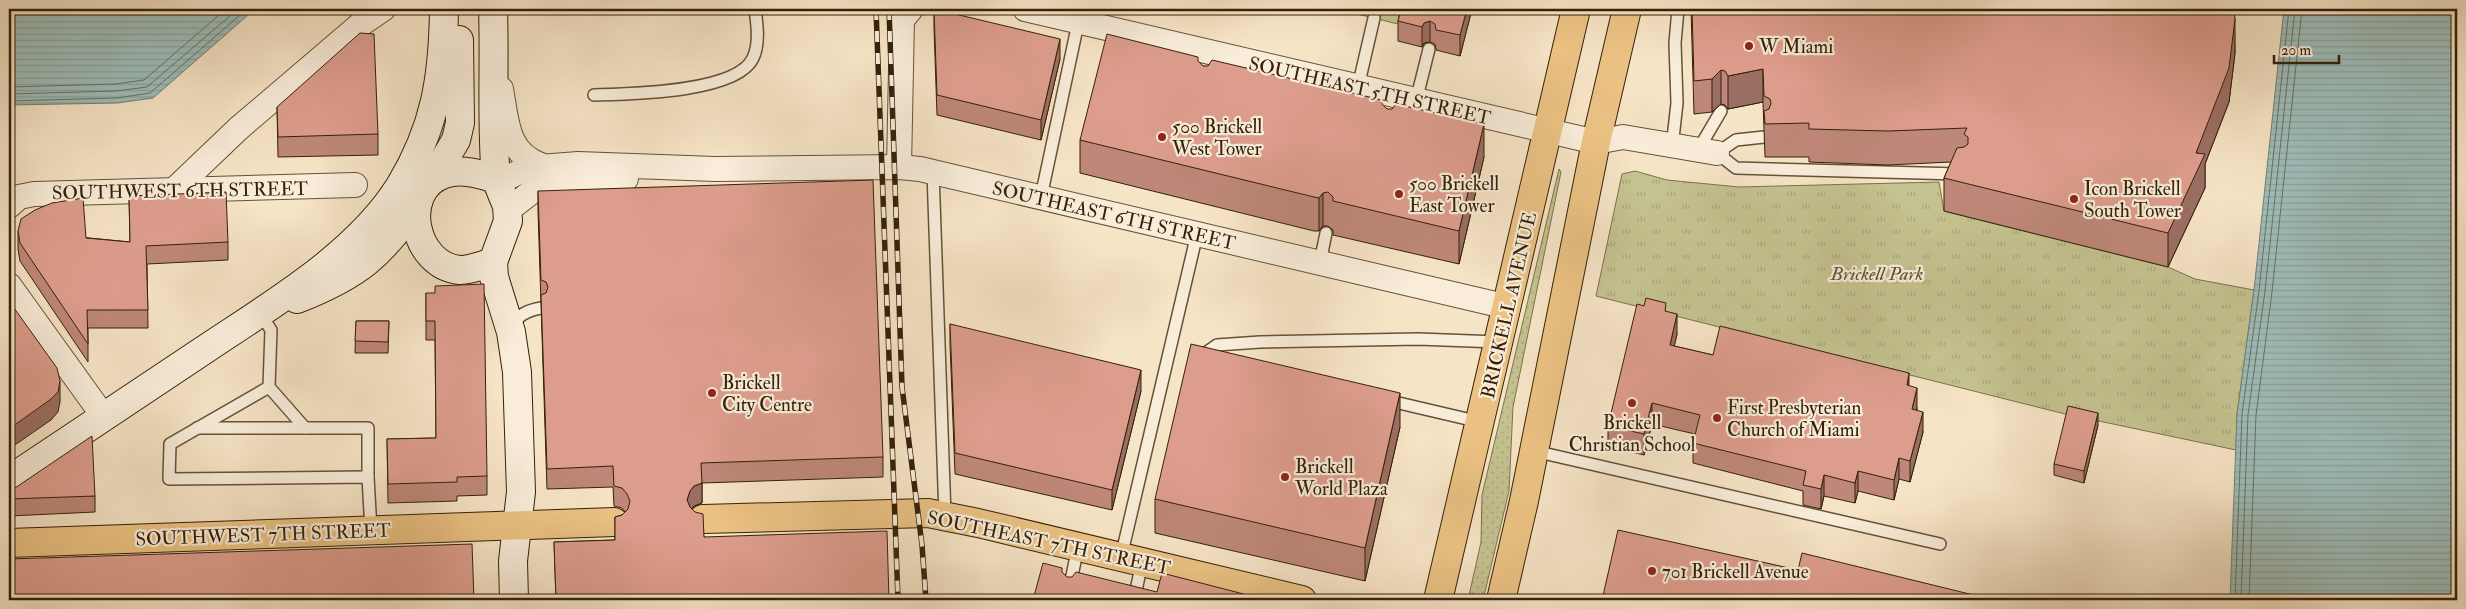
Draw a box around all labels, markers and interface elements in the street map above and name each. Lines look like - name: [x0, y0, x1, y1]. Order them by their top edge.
- scale bar: [2274, 32, 2338, 64]
- place label: W Miami: [1758, 35, 1833, 59]
- marker: W Miami: [1743, 40, 1755, 52]
- text: 20 m: [2281, 41, 2311, 60]
- street label: SOUTHEAST 5TH STREET: [1246, 51, 1493, 131]
- place label: 500 Brickell West Tower: [1171, 115, 1262, 161]
- marker: 500 Brickell West Tower: [1156, 131, 1168, 143]
- place label: 500 Brickell East Tower: [1409, 172, 1499, 218]
- street label: SOUTHEAST 6TH STREET: [990, 176, 1238, 256]
- street label: SOUTHWEST 6TH STREET: [52, 177, 308, 205]
- place label: Icon Brickell South Tower: [2084, 177, 2181, 223]
- marker: 500 Brickell East Tower: [1393, 188, 1405, 200]
- marker: Icon Brickell South Tower: [2068, 193, 2080, 205]
- street label: BRICKELL AVENUE: [1476, 209, 1542, 401]
- park label: Brickell Park: [1830, 262, 1924, 286]
- place label: Brickell City Centre: [722, 371, 812, 417]
- marker: Brickell City Centre: [706, 387, 718, 399]
- place label: First Presbyterian Church of Miami: [1727, 396, 1862, 442]
- marker: Brickell Christian School: [1626, 397, 1638, 409]
- place label: Brickell Christian School: [1569, 411, 1695, 457]
- marker: First Presbyterian Church of Miami: [1711, 412, 1723, 424]
- place label: Brickell World Plaza: [1294, 455, 1388, 501]
- marker: Brickell World Plaza: [1279, 471, 1291, 483]
- street label: SOUTHEAST 7TH STREET: [925, 505, 1173, 581]
- street label: SOUTHWEST 7TH STREET: [135, 519, 391, 551]
- place label: 701 Brickell Avenue: [1662, 560, 1809, 584]
- marker: 701 Brickell Avenue: [1646, 565, 1658, 577]

